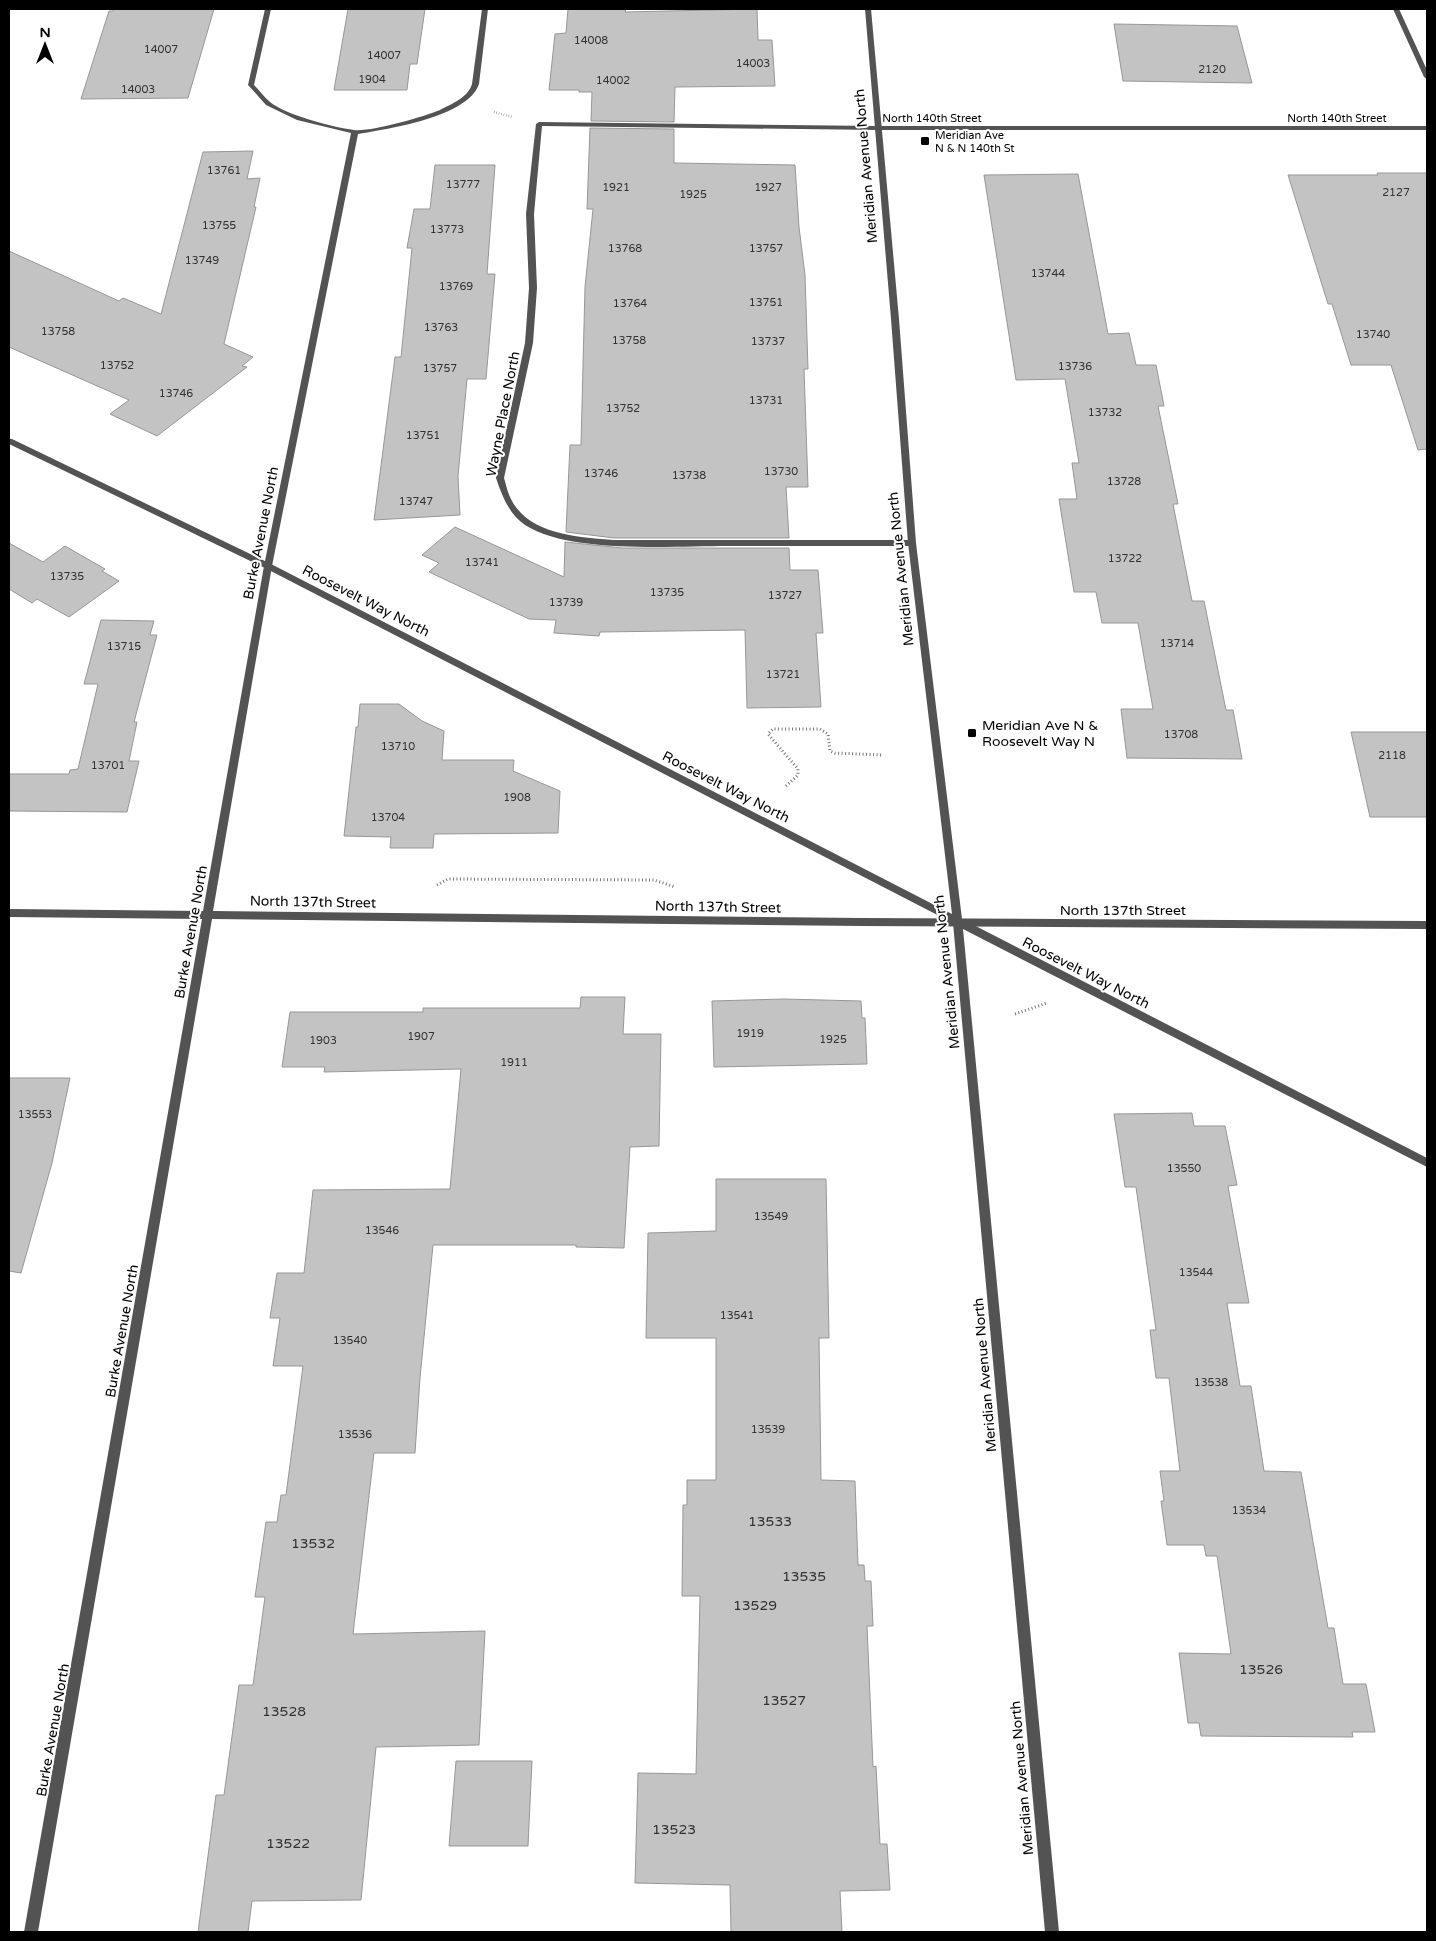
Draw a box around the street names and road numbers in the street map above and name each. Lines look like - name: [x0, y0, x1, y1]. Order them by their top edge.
- street label: Meridian Avenue North: [851, 88, 881, 244]
- street label: North 140th Street: [882, 112, 982, 125]
- street label: North 140th Street: [1287, 112, 1387, 125]
- street label: Wayne Place North: [483, 350, 523, 478]
- street label: Burke Avenue North: [240, 465, 282, 601]
- street label: Meridian Avenue North: [884, 491, 918, 647]
- street label: Roosevelt Way North: [300, 562, 432, 640]
- street label: Roosevelt Way North: [660, 748, 792, 826]
- street label: Burke Avenue North: [171, 864, 211, 1000]
- street label: North 137th Street: [250, 892, 377, 912]
- street label: Meridian Avenue North: [930, 894, 964, 1050]
- street label: North 137th Street: [655, 897, 782, 917]
- street label: North 137th Street: [1060, 902, 1187, 919]
- street label: Roosevelt Way North: [1020, 934, 1152, 1012]
- street label: Burke Avenue North: [102, 1263, 142, 1399]
- street label: Meridian Avenue North: [970, 1297, 1000, 1453]
- street label: Burke Avenue North: [33, 1662, 73, 1798]
- street label: Meridian Avenue North: [1007, 1700, 1037, 1856]

